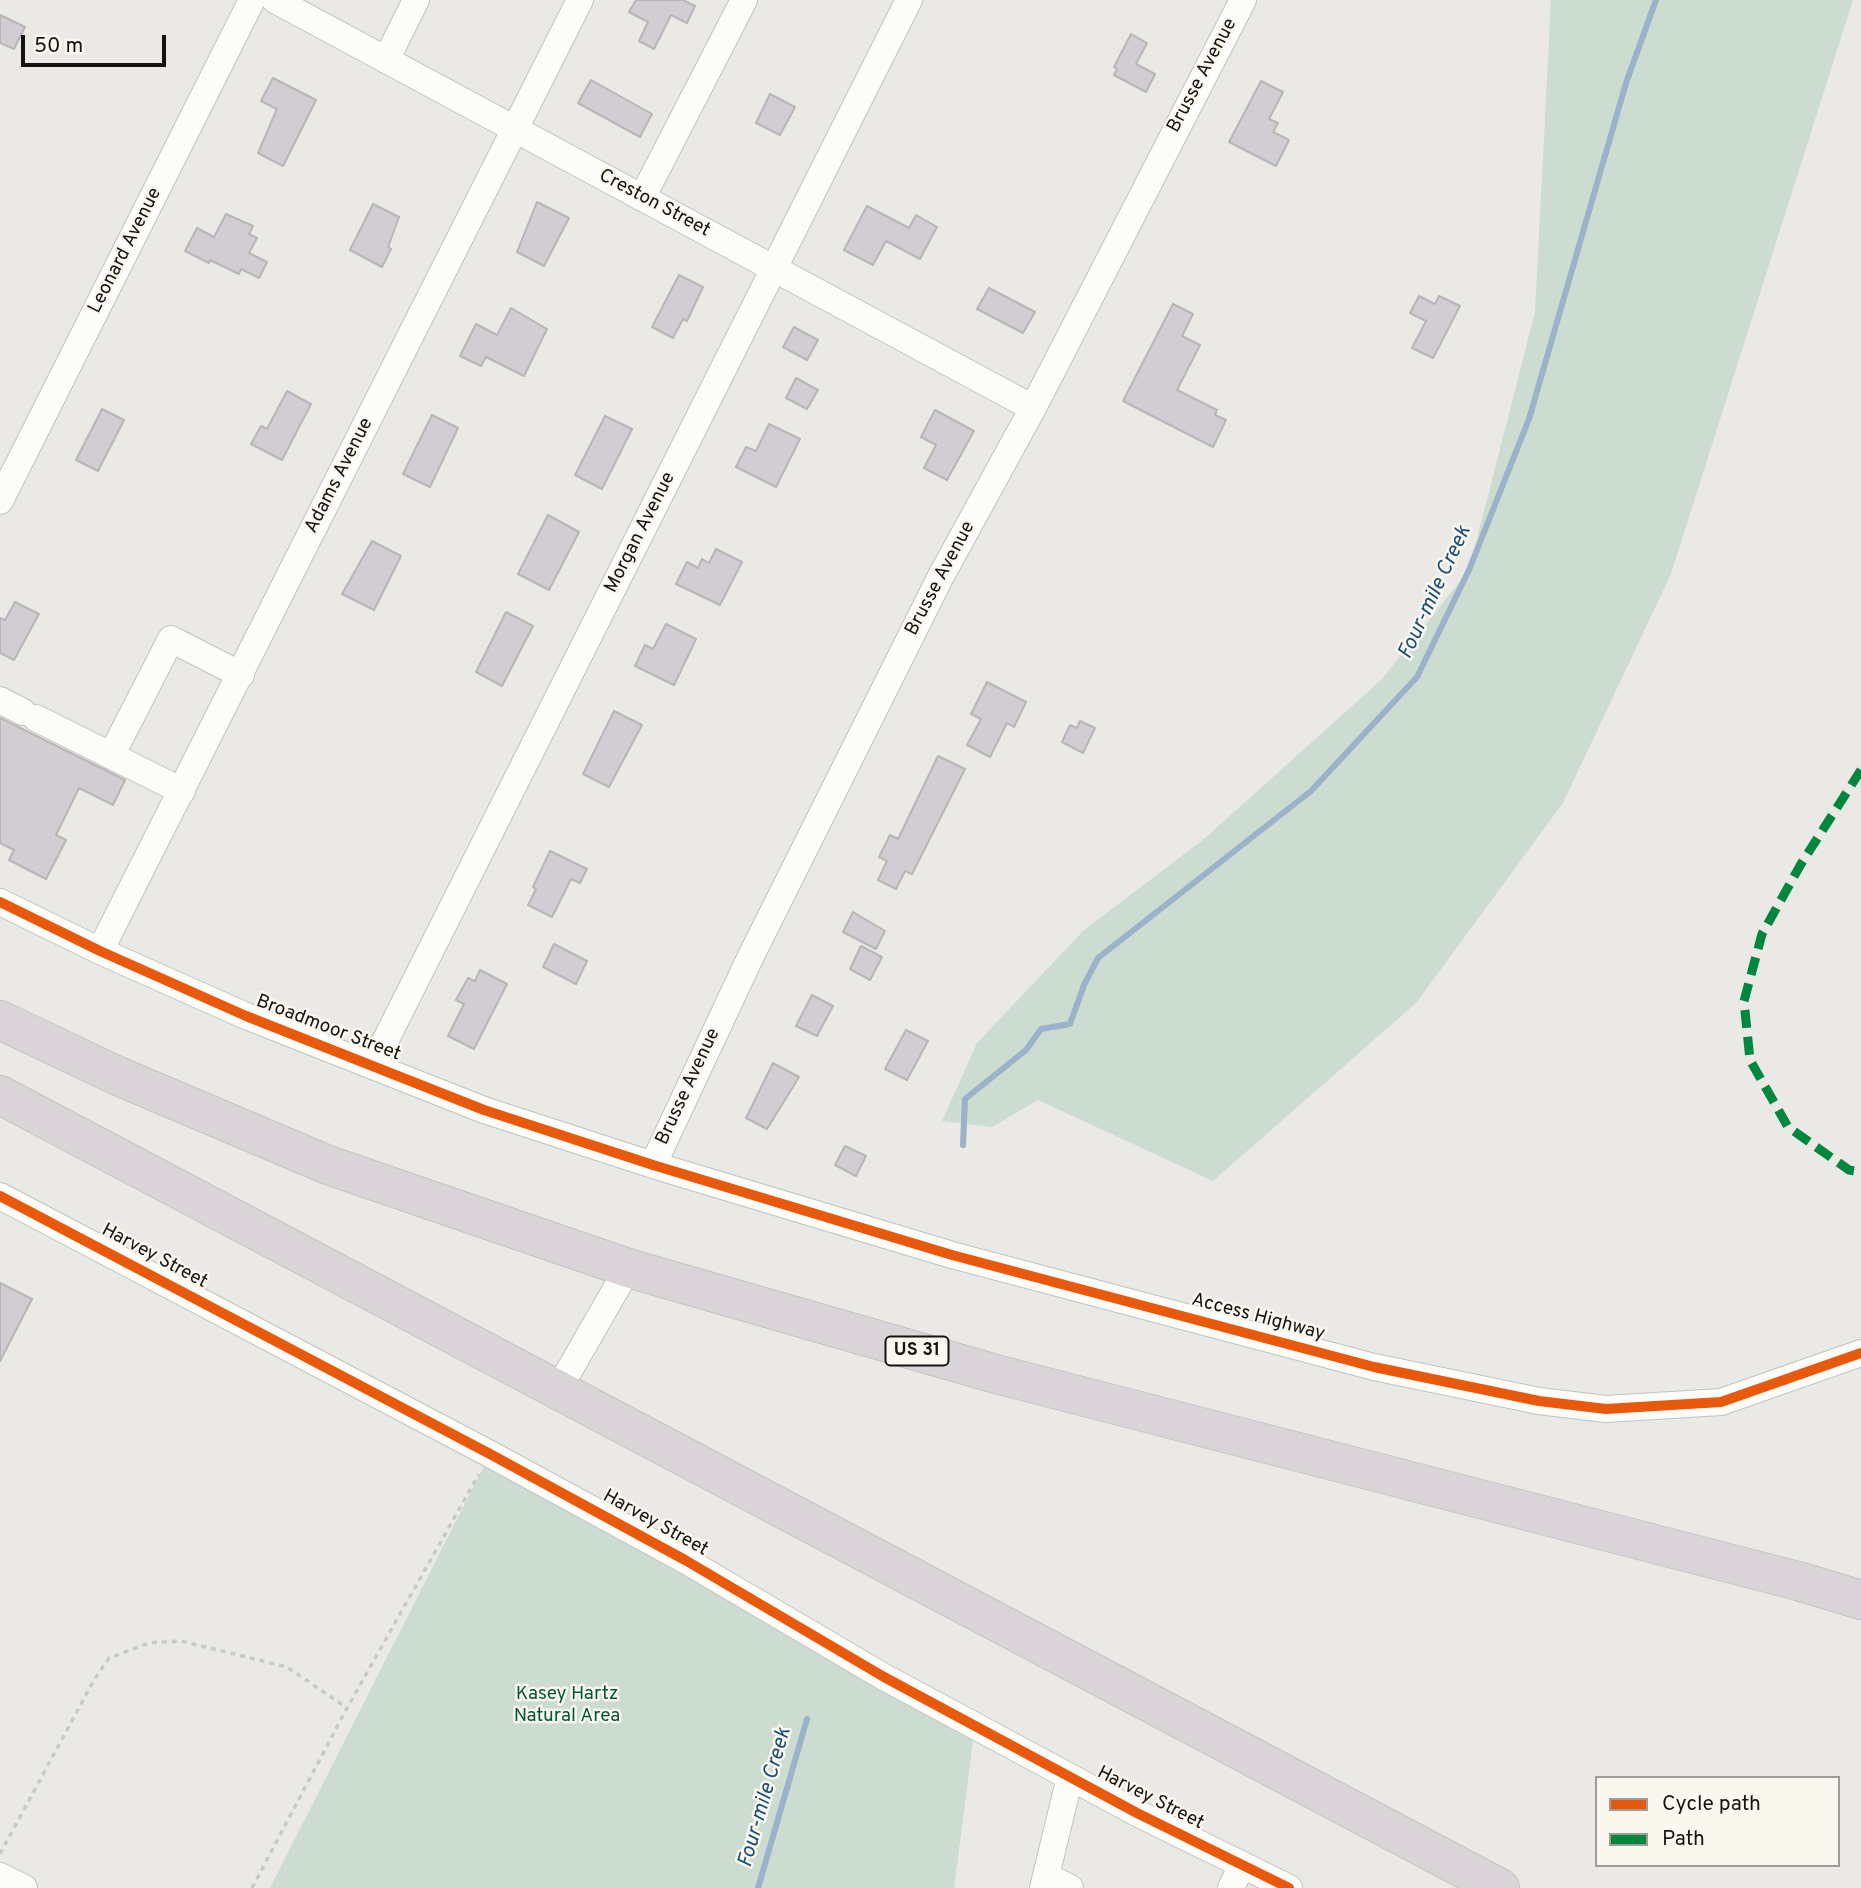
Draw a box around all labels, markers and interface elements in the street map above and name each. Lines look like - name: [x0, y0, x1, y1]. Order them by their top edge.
- street label: Brusse Avenue: [1163, 15, 1243, 137]
- scale bar: [24, 21, 170, 65]
- text: 50 m: [34, 33, 83, 60]
- street label: Creston Street: [594, 165, 714, 243]
- street label: Leonard Avenue: [84, 184, 168, 318]
- street label: Adams Avenue: [301, 414, 379, 538]
- street label: Morgan Avenue: [601, 469, 681, 597]
- street label: Brusse Avenue: [901, 518, 981, 640]
- water label: Four-mile Creek: [1394, 522, 1478, 664]
- street label: Broadmoor Street: [252, 991, 404, 1067]
- street label: Brusse Avenue: [652, 1025, 726, 1149]
- street label: Harvey Street: [97, 1220, 211, 1294]
- street label: Access Highway: [1189, 1289, 1327, 1347]
- road number: US 31: [886, 1336, 948, 1366]
- street label: Harvey Street: [598, 1486, 712, 1562]
- park label: Kasey Hartz Natural Area: [514, 1684, 620, 1728]
- water label: Four-mile Creek: [734, 1725, 798, 1871]
- street label: Harvey Street: [1093, 1762, 1207, 1836]
- legend: [1595, 1776, 1840, 1867]
- text: Cycle path: [1662, 1791, 1761, 1818]
- text: Path: [1662, 1826, 1705, 1853]

